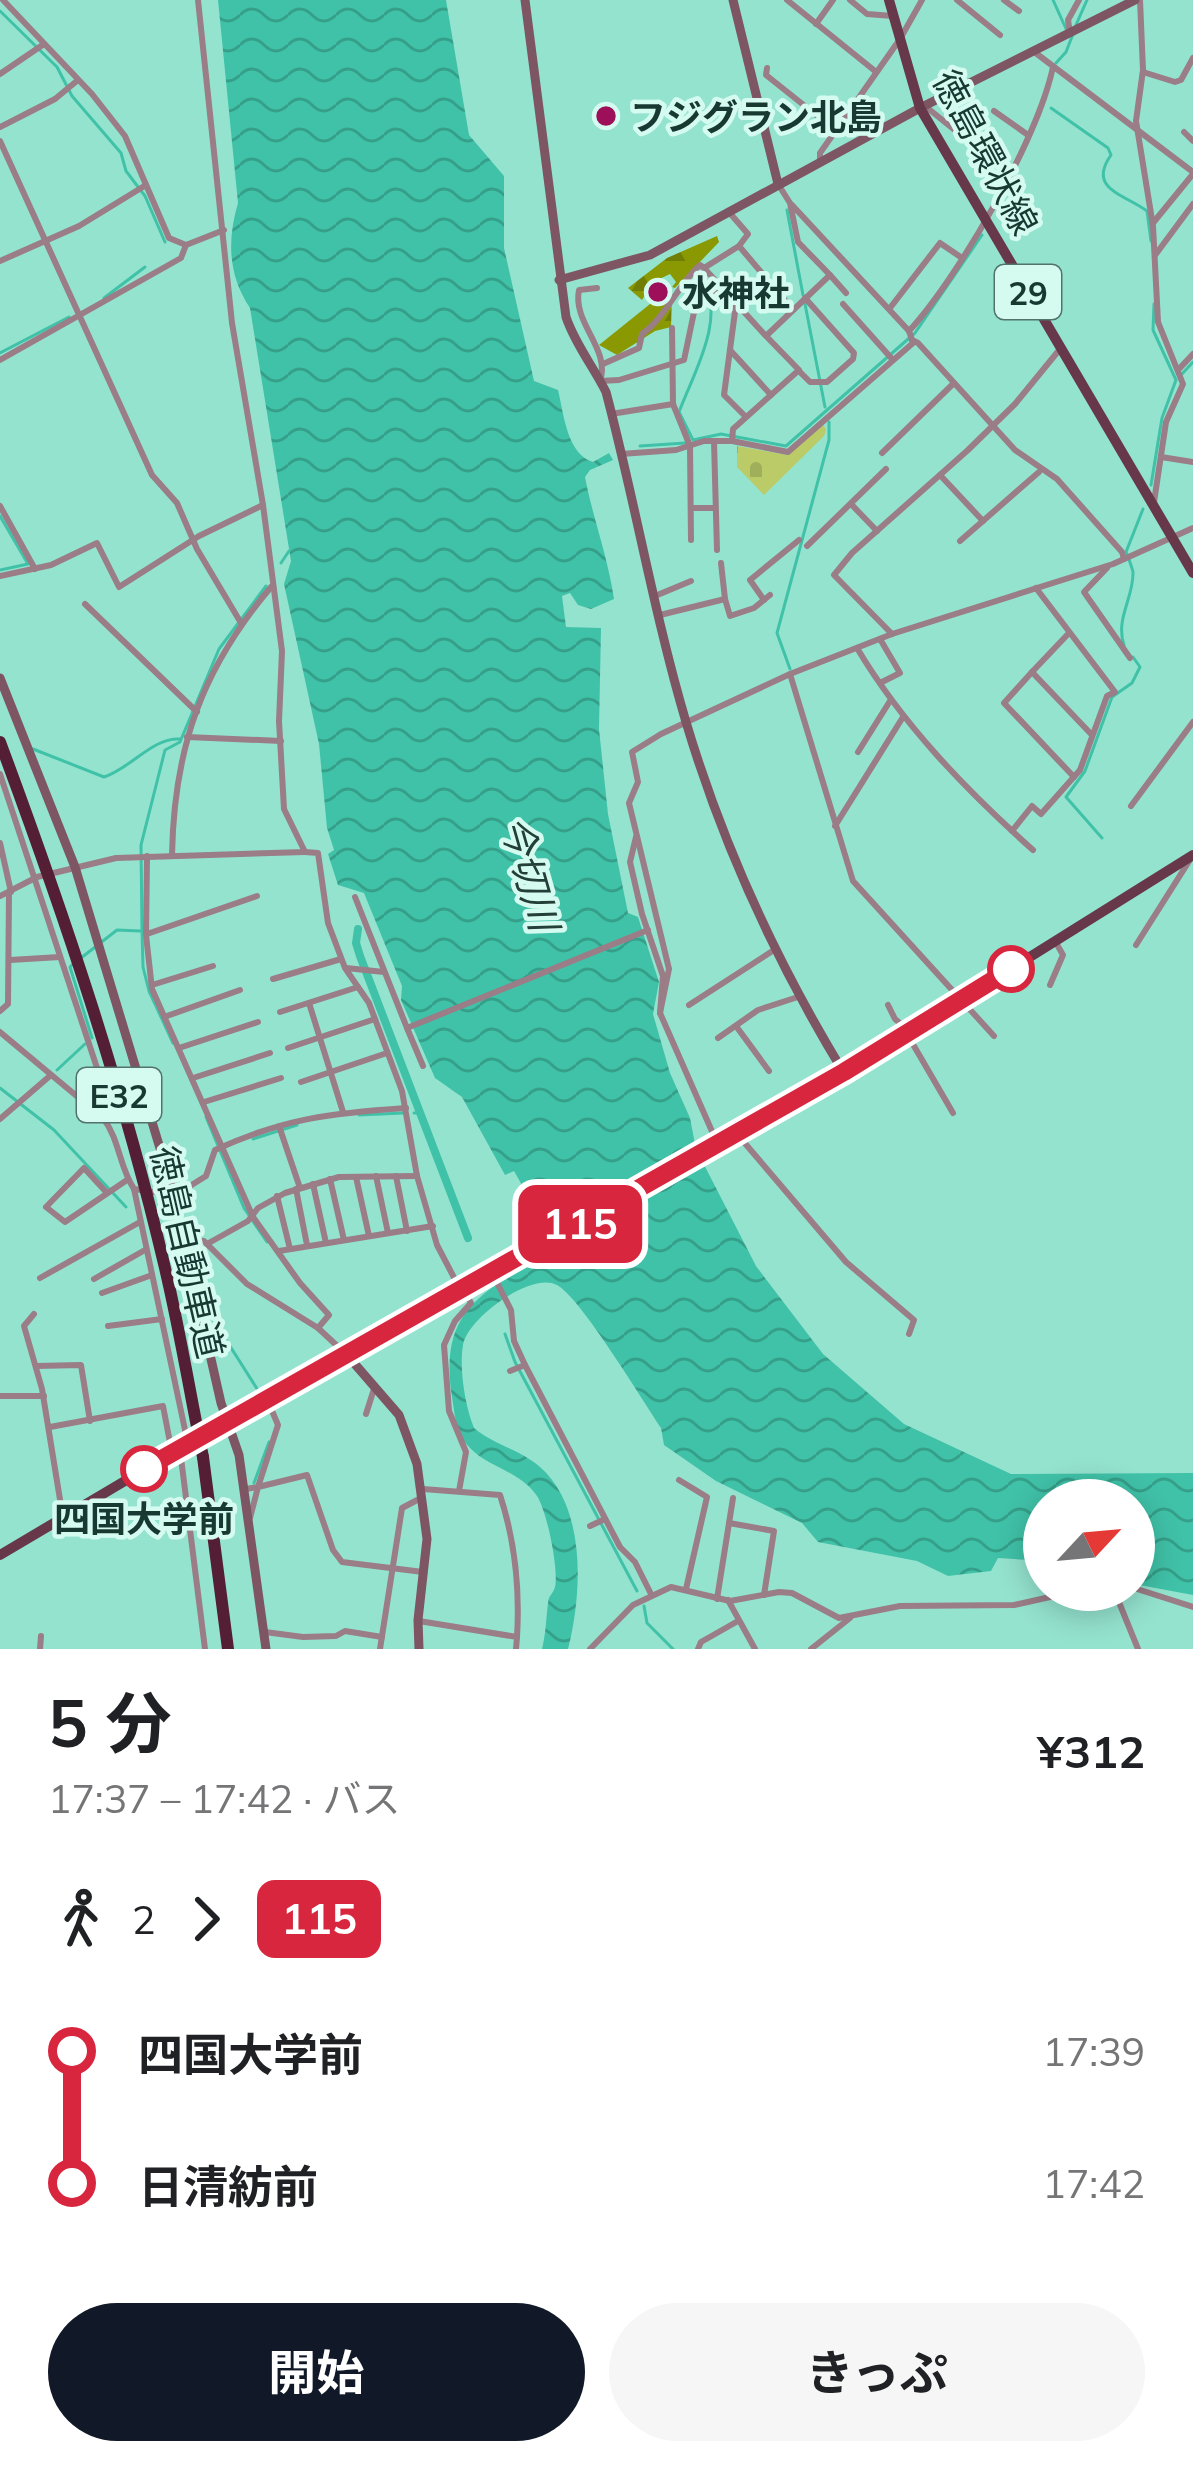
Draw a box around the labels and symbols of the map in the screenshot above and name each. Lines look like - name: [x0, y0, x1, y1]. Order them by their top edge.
- street label: 徳島環状線: [924, 62, 1048, 242]
- place label: フジグラン北島: [630, 94, 882, 139]
- marker: フジグラン北島: [593, 103, 619, 129]
- road number: 29: [995, 265, 1061, 319]
- place label: 水神社: [682, 270, 790, 315]
- marker: 水神社: [645, 279, 671, 305]
- water label: 今切川: [490, 810, 571, 940]
- unlabelled marker: [989, 947, 1033, 991]
- road number: E32: [77, 1068, 161, 1122]
- street label: 徳島自動車道: [142, 1142, 234, 1362]
- line badge: 115: [511, 1185, 649, 1263]
- marker: 四国大学前: [122, 1447, 166, 1491]
- north arrow: [1023, 1479, 1155, 1611]
- place label: 四国大学前: [54, 1496, 234, 1541]

